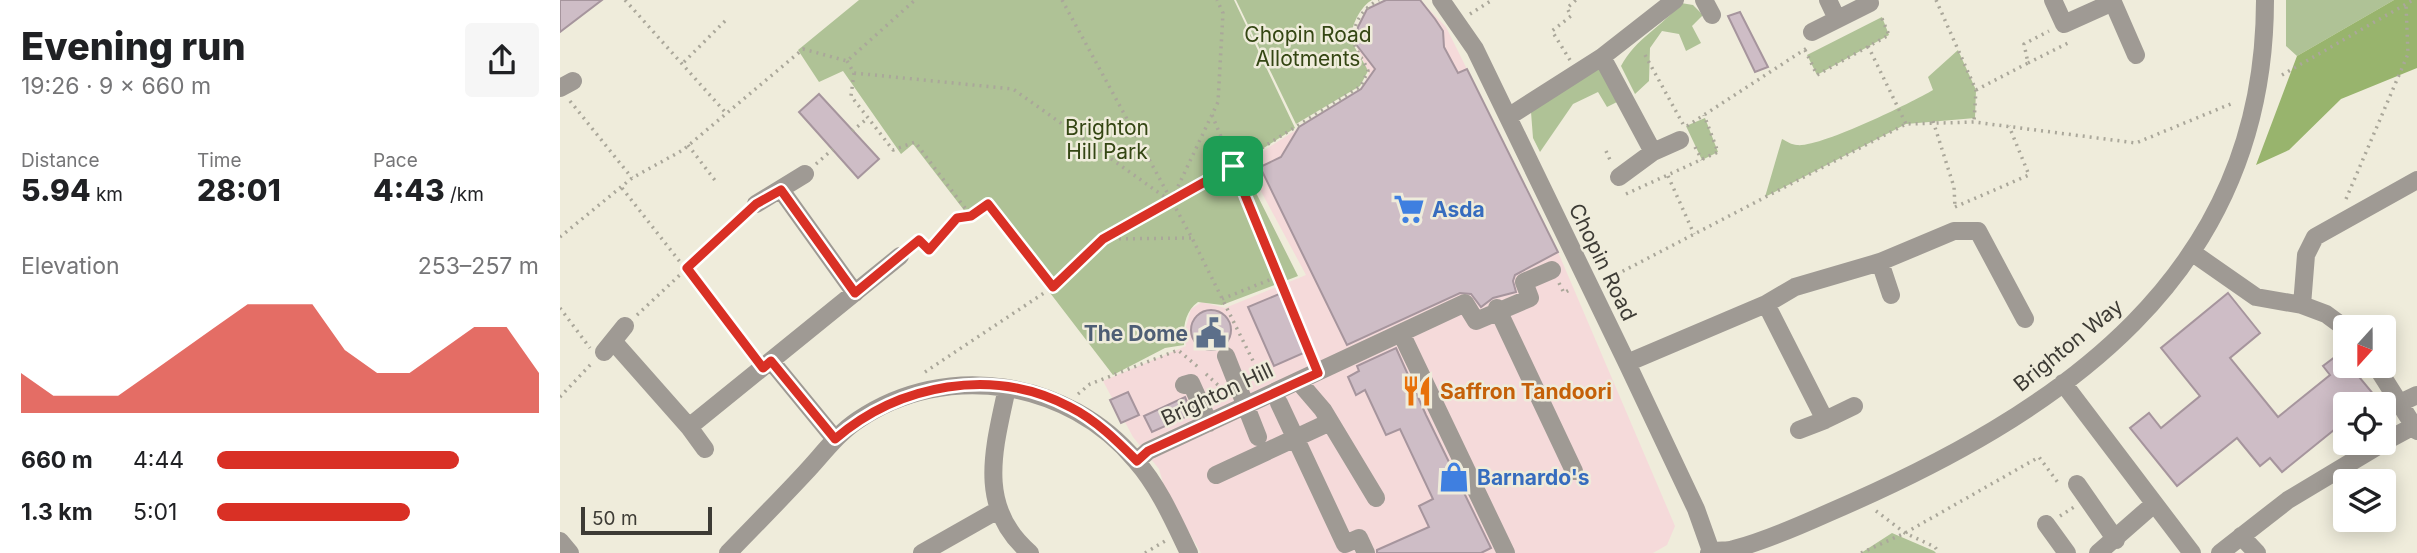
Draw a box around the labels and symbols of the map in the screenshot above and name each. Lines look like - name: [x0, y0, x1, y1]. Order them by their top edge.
- park label: Chopin Road Allotments: [1244, 22, 1372, 71]
- park label: Brighton Hill Park: [1065, 115, 1149, 164]
- pin: [1203, 136, 1263, 196]
- supermarket icon: Asda: [1392, 192, 1426, 226]
- place label: Asda: [1432, 197, 1485, 222]
- street label: Chopin Road: [1564, 199, 1642, 325]
- street label: Brighton Way: [2009, 293, 2128, 397]
- north arrow: [2333, 315, 2396, 378]
- public building icon: The Dome: [1194, 316, 1228, 350]
- place label: The Dome: [1084, 321, 1188, 346]
- street label: Brighton Hill: [1157, 357, 1277, 431]
- restaurant icon: Saffron Tandoori: [1400, 374, 1434, 408]
- place label: Saffron Tandoori: [1440, 379, 1612, 404]
- shop icon: Barnardo's: [1437, 460, 1471, 494]
- place label: Barnardo's: [1477, 465, 1590, 490]
- scale bar: [581, 504, 712, 536]

